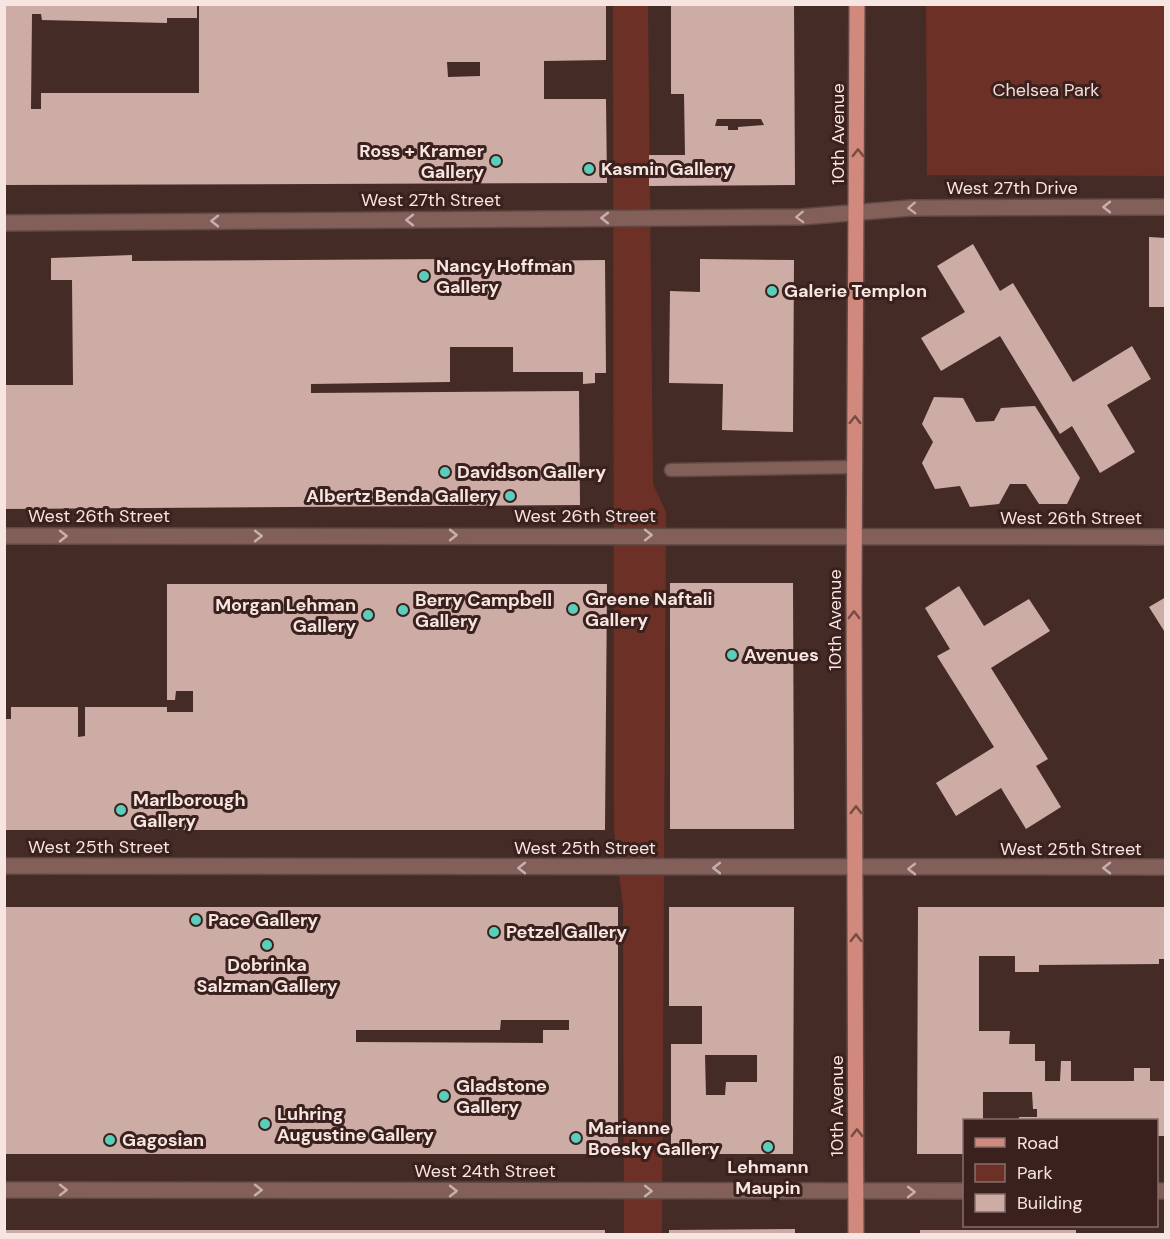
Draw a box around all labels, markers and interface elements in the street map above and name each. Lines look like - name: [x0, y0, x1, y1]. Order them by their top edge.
- park label: Chelsea Park: [993, 78, 1099, 102]
- street label: 10th Avenue: [826, 83, 850, 185]
- place label: Ross + Kramer Gallery: [359, 139, 484, 184]
- one-way arrow: [852, 149, 864, 158]
- marker: Ross + Kramer Gallery: [489, 154, 503, 168]
- place label: Kasmin Gallery: [601, 157, 733, 181]
- marker: Kasmin Gallery: [582, 162, 596, 176]
- street label: West 27th Drive: [946, 176, 1078, 200]
- street label: West 27th Street: [361, 188, 501, 212]
- one-way arrow: [1103, 201, 1112, 213]
- one-way arrow: [908, 202, 917, 215]
- one-way arrow: [795, 210, 804, 223]
- one-way arrow: [600, 212, 609, 224]
- one-way arrow: [405, 213, 414, 226]
- one-way arrow: [210, 215, 219, 227]
- place label: Nancy Hoffman Gallery: [436, 254, 573, 299]
- marker: Nancy Hoffman Gallery: [417, 269, 431, 283]
- place label: Galerie Templon: [784, 279, 927, 303]
- marker: Galerie Templon: [765, 284, 779, 298]
- one-way arrow: [849, 416, 862, 425]
- place label: Davidson Gallery: [457, 460, 606, 484]
- marker: Davidson Gallery: [438, 465, 452, 479]
- place label: Albertz Benda Gallery: [306, 484, 498, 508]
- marker: Albertz Benda Gallery: [503, 489, 517, 503]
- street label: West 26th Street: [28, 504, 170, 528]
- street label: West 26th Street: [514, 504, 656, 528]
- street label: West 26th Street: [1000, 506, 1142, 530]
- one-way arrow: [448, 529, 457, 541]
- one-way arrow: [643, 529, 652, 541]
- one-way arrow: [58, 530, 67, 542]
- one-way arrow: [253, 530, 262, 542]
- street label: 10th Avenue: [823, 569, 847, 671]
- place label: Greene Naftali Gallery: [585, 587, 713, 632]
- place label: Berry Campbell Gallery: [415, 588, 552, 633]
- place label: Morgan Lehman Gallery: [215, 593, 356, 638]
- marker: Greene Naftali Gallery: [566, 602, 580, 616]
- marker: Berry Campbell Gallery: [396, 603, 410, 617]
- marker: Morgan Lehman Gallery: [361, 608, 375, 622]
- one-way arrow: [848, 611, 860, 620]
- place label: Avenues: [744, 643, 819, 667]
- marker: Avenues: [725, 648, 739, 662]
- place label: Marlborough Gallery: [133, 788, 246, 833]
- marker: Marlborough Gallery: [114, 803, 128, 817]
- one-way arrow: [849, 806, 862, 815]
- street label: West 25th Street: [28, 835, 170, 859]
- street label: West 25th Street: [514, 836, 656, 860]
- street label: West 25th Street: [1000, 837, 1142, 861]
- one-way arrow: [518, 862, 527, 874]
- one-way arrow: [713, 862, 722, 874]
- one-way arrow: [1103, 862, 1112, 874]
- one-way arrow: [908, 863, 917, 875]
- place label: Pace Gallery: [208, 908, 318, 932]
- marker: Pace Gallery: [189, 913, 203, 927]
- place label: Petzel Gallery: [506, 920, 627, 944]
- marker: Petzel Gallery: [487, 925, 501, 939]
- one-way arrow: [850, 934, 862, 943]
- marker: Dobrinka Salzman Gallery: [260, 938, 274, 952]
- place label: Dobrinka Salzman Gallery: [196, 953, 338, 998]
- street label: 10th Avenue: [825, 1055, 849, 1157]
- place label: Gladstone Gallery: [456, 1074, 547, 1119]
- marker: Gladstone Gallery: [437, 1089, 451, 1103]
- place label: Luhring Augustine Gallery: [277, 1102, 434, 1147]
- place label: Marianne Boesky Gallery: [588, 1116, 720, 1161]
- marker: Luhring Augustine Gallery: [258, 1117, 272, 1131]
- legend: [963, 1119, 1158, 1227]
- place label: Gagosian: [122, 1128, 204, 1152]
- one-way arrow: [851, 1129, 863, 1138]
- marker: Marianne Boesky Gallery: [569, 1131, 583, 1145]
- text: Road: [1017, 1131, 1059, 1155]
- marker: Gagosian: [103, 1133, 117, 1147]
- marker: Lehmann Maupin: [761, 1140, 775, 1154]
- place label: Lehmann Maupin: [727, 1155, 809, 1200]
- street label: West 24th Street: [414, 1159, 556, 1183]
- text: Park: [1017, 1161, 1053, 1185]
- one-way arrow: [58, 1184, 67, 1196]
- one-way arrow: [253, 1184, 262, 1196]
- one-way arrow: [448, 1185, 457, 1197]
- one-way arrow: [643, 1185, 652, 1197]
- one-way arrow: [906, 1186, 915, 1198]
- text: Building: [1017, 1191, 1082, 1215]

